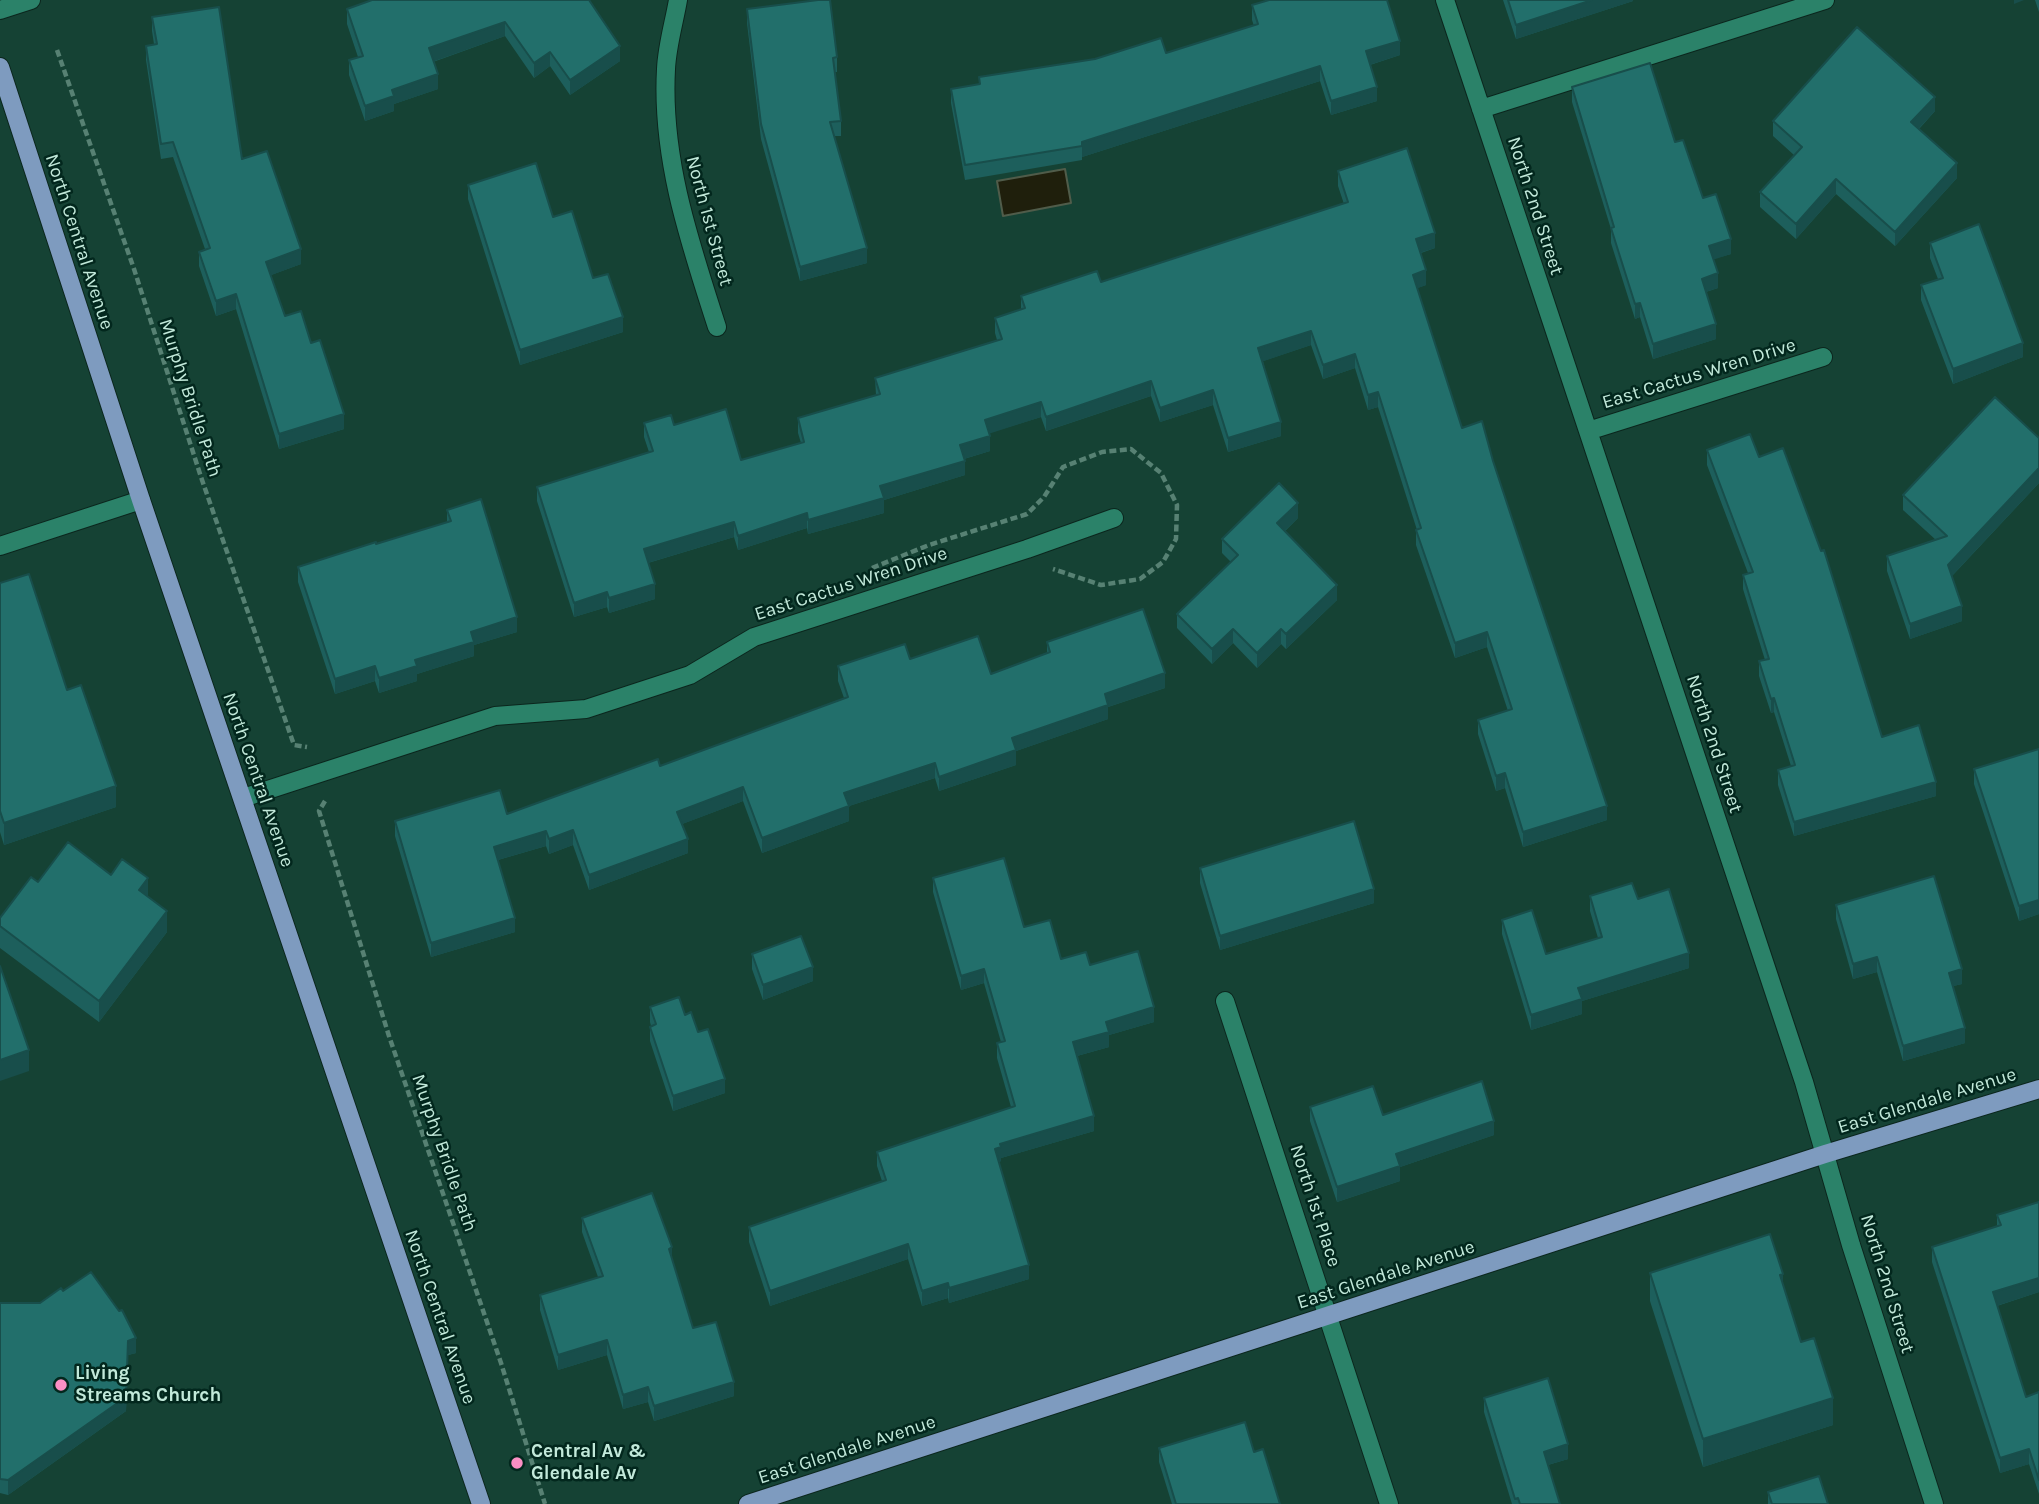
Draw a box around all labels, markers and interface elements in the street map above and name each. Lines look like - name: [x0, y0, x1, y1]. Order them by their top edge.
- street label: North 2nd Street: [1502, 134, 1568, 278]
- street label: North Central Avenue: [40, 151, 118, 333]
- street label: North 1st Street: [681, 154, 737, 288]
- street label: Murphy Bridle Path: [154, 316, 226, 480]
- street label: East Cactus Wren Drive: [1599, 334, 1799, 414]
- street label: East Cactus Wren Drive: [752, 542, 950, 626]
- street label: North 2nd Street: [1681, 672, 1747, 816]
- street label: North Central Avenue: [217, 690, 299, 870]
- street label: East Glendale Avenue: [1835, 1063, 2019, 1139]
- street label: Murphy Bridle Path: [406, 1071, 482, 1235]
- street label: North 1st Place: [1285, 1142, 1345, 1270]
- street label: North 2nd Street: [1855, 1212, 1919, 1356]
- street label: North Central Avenue: [399, 1227, 481, 1407]
- street label: East Glendale Avenue: [1294, 1236, 1478, 1314]
- place label: Living Streams Church: [75, 1363, 221, 1407]
- marker: Living Streams Church: [53, 1377, 69, 1393]
- street label: East Glendale Avenue: [755, 1411, 939, 1489]
- place label: Central Av & Glendale Av: [531, 1441, 646, 1485]
- marker: Central Av & Glendale Av: [509, 1455, 525, 1471]

